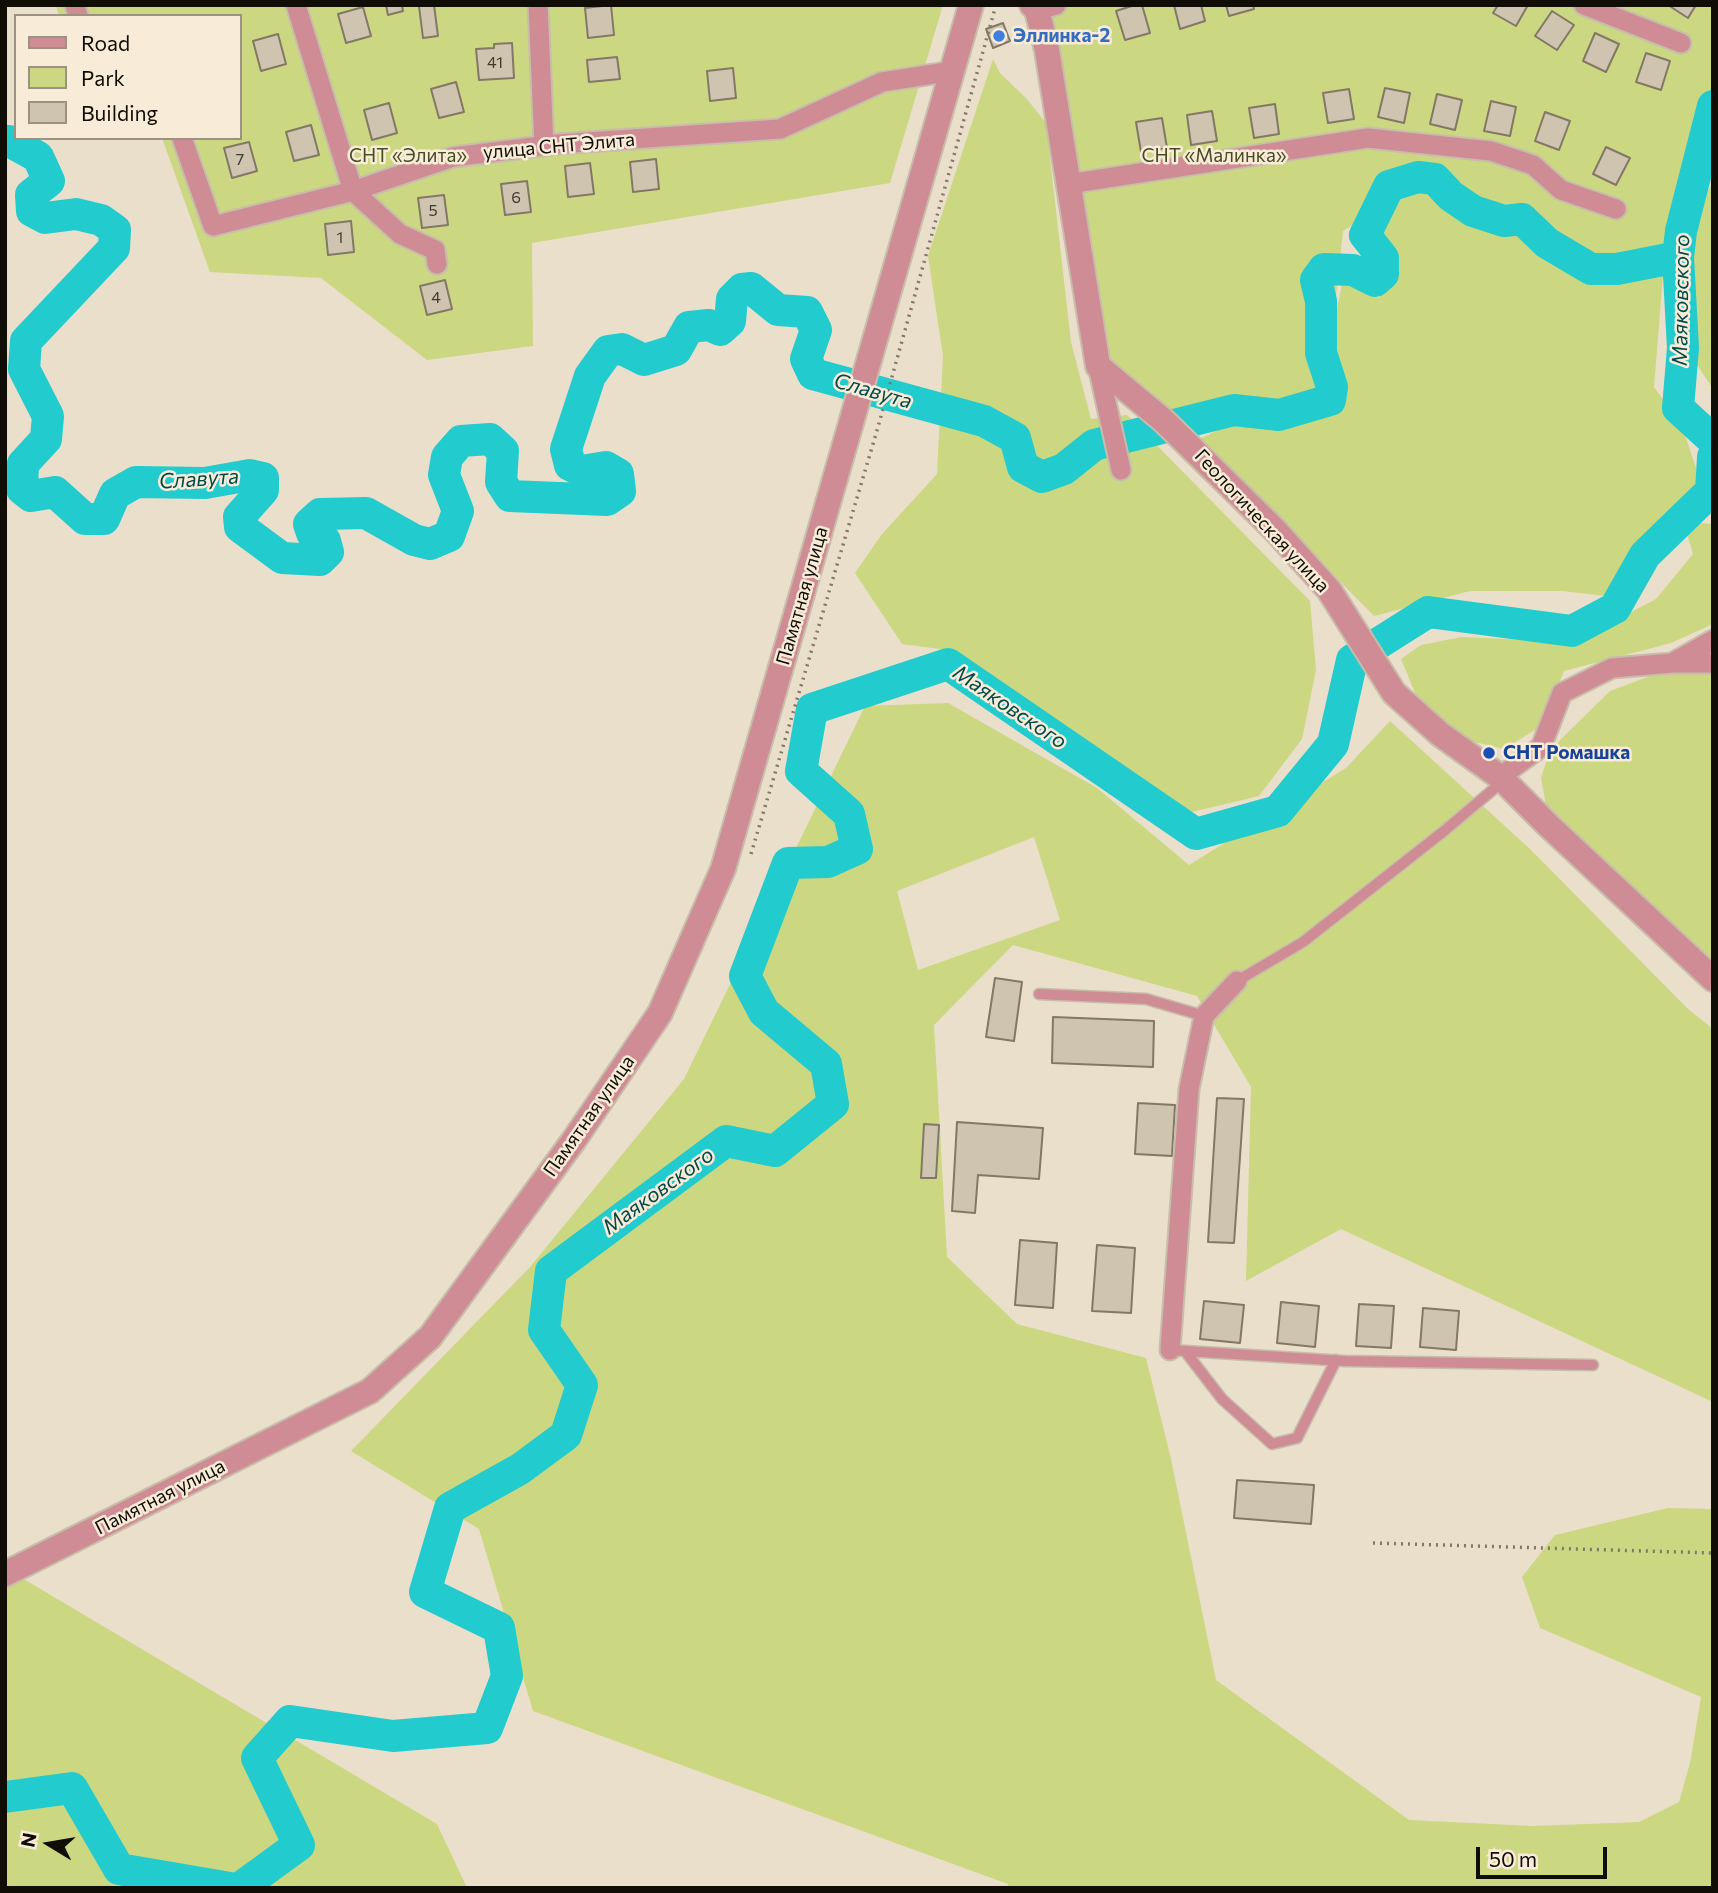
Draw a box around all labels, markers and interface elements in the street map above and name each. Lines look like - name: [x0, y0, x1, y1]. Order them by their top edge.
- legend: [14, 14, 242, 140]
- place label: Эллинка-2: [1013, 25, 1110, 47]
- marker: Эллинка-2: [991, 28, 1007, 44]
- text: Road: [81, 30, 130, 55]
- house number: 41: [487, 53, 503, 73]
- text: Park: [81, 65, 125, 90]
- text: Building: [81, 100, 158, 125]
- street label: улица СНТ Элита: [482, 128, 636, 164]
- park label: СНТ «Элита»: [349, 145, 467, 167]
- park label: СНТ «Малинка»: [1141, 145, 1287, 167]
- house number: 7: [236, 150, 244, 170]
- house number: 6: [511, 188, 521, 208]
- house number: 5: [428, 201, 438, 221]
- house number: 1: [337, 228, 343, 248]
- water label: Маяковского: [1667, 234, 1695, 366]
- house number: 4: [431, 288, 441, 308]
- water label: Славута: [831, 368, 915, 414]
- street label: Геологическая улица: [1190, 445, 1334, 597]
- water label: Славута: [158, 464, 240, 494]
- street label: Памятная улица: [771, 524, 833, 668]
- water label: Маяковского: [948, 660, 1072, 754]
- place label: СНТ Ромашка: [1503, 742, 1630, 764]
- marker: СНТ Ромашка: [1481, 745, 1497, 761]
- street label: Памятная улица: [539, 1051, 639, 1181]
- water label: Маяковского: [597, 1142, 719, 1240]
- street label: Памятная улица: [91, 1454, 229, 1540]
- north arrow: [14, 1809, 84, 1879]
- text: N: [15, 1831, 41, 1849]
- scale bar: [1480, 1834, 1611, 1878]
- text: 50 m: [1489, 1846, 1537, 1871]

